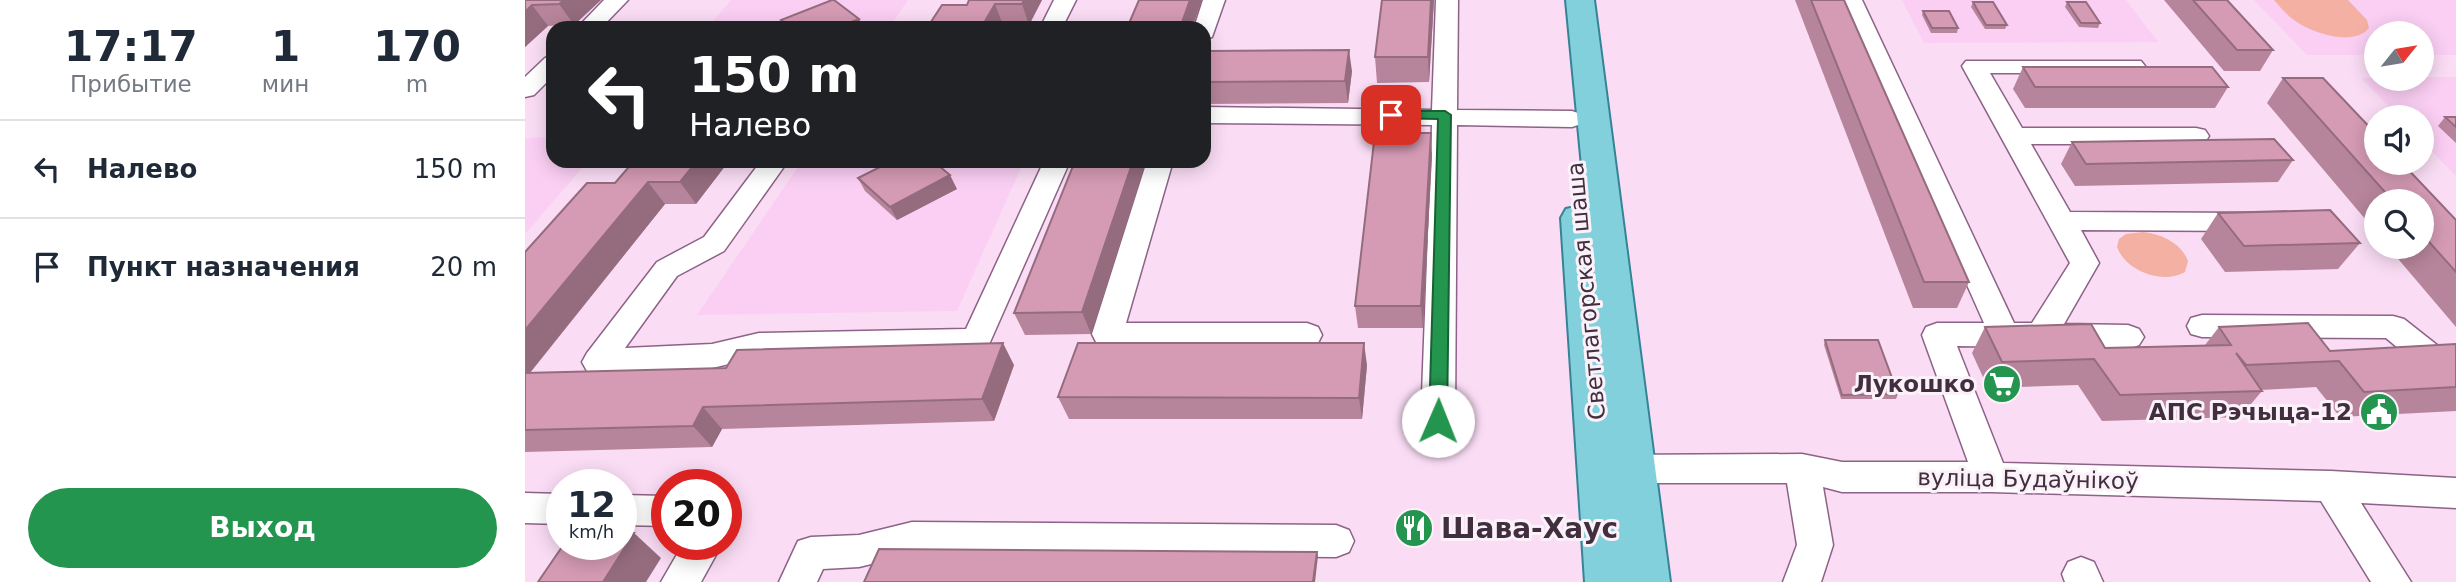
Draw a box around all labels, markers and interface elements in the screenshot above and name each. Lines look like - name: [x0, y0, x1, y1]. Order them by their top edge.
- north arrow: [2364, 21, 2434, 91]
- map controls: [2364, 21, 2434, 259]
- text: 17:17: [64, 22, 198, 71]
- text: 1: [271, 22, 300, 71]
- text: 170: [373, 22, 461, 71]
- text: 150 m: [689, 47, 859, 104]
- icon: left: [574, 49, 665, 140]
- text: Прибытие: [70, 71, 192, 97]
- text: мин: [262, 71, 309, 97]
- text: m: [406, 71, 428, 97]
- pin: [1361, 85, 1421, 145]
- icon: arrive: [1372, 96, 1410, 134]
- button: sound: [2364, 105, 2434, 175]
- text: Налево: [689, 106, 811, 144]
- icon: left: [28, 150, 66, 188]
- text: Налево: [87, 154, 197, 184]
- text: 150 m: [414, 154, 497, 184]
- street label: Светлагорская шаша: [1562, 161, 1610, 421]
- button: search: [2364, 189, 2434, 259]
- icon: arrive: [28, 248, 66, 286]
- text: Пункт назначения: [87, 252, 360, 282]
- text: 20 m: [430, 252, 497, 282]
- supermarket icon: Лукошко: [1981, 363, 2023, 405]
- place label: Лукошко: [1854, 371, 1975, 397]
- position arrow: [1401, 384, 1475, 458]
- public building icon: АПС Рэчыца-12: [2358, 391, 2400, 433]
- place label: АПС Рэчыца-12: [2149, 399, 2352, 425]
- street label: вуліца Будаўнікоў: [1917, 464, 2139, 494]
- speed limit sign: 20: [651, 469, 742, 560]
- text: 12: [567, 485, 616, 525]
- button: Выход: [28, 488, 497, 568]
- restaurant icon: Шава-Хаус: [1393, 507, 1435, 549]
- place label: Шава-Хаус: [1441, 512, 1618, 545]
- text: km/h: [569, 521, 614, 542]

